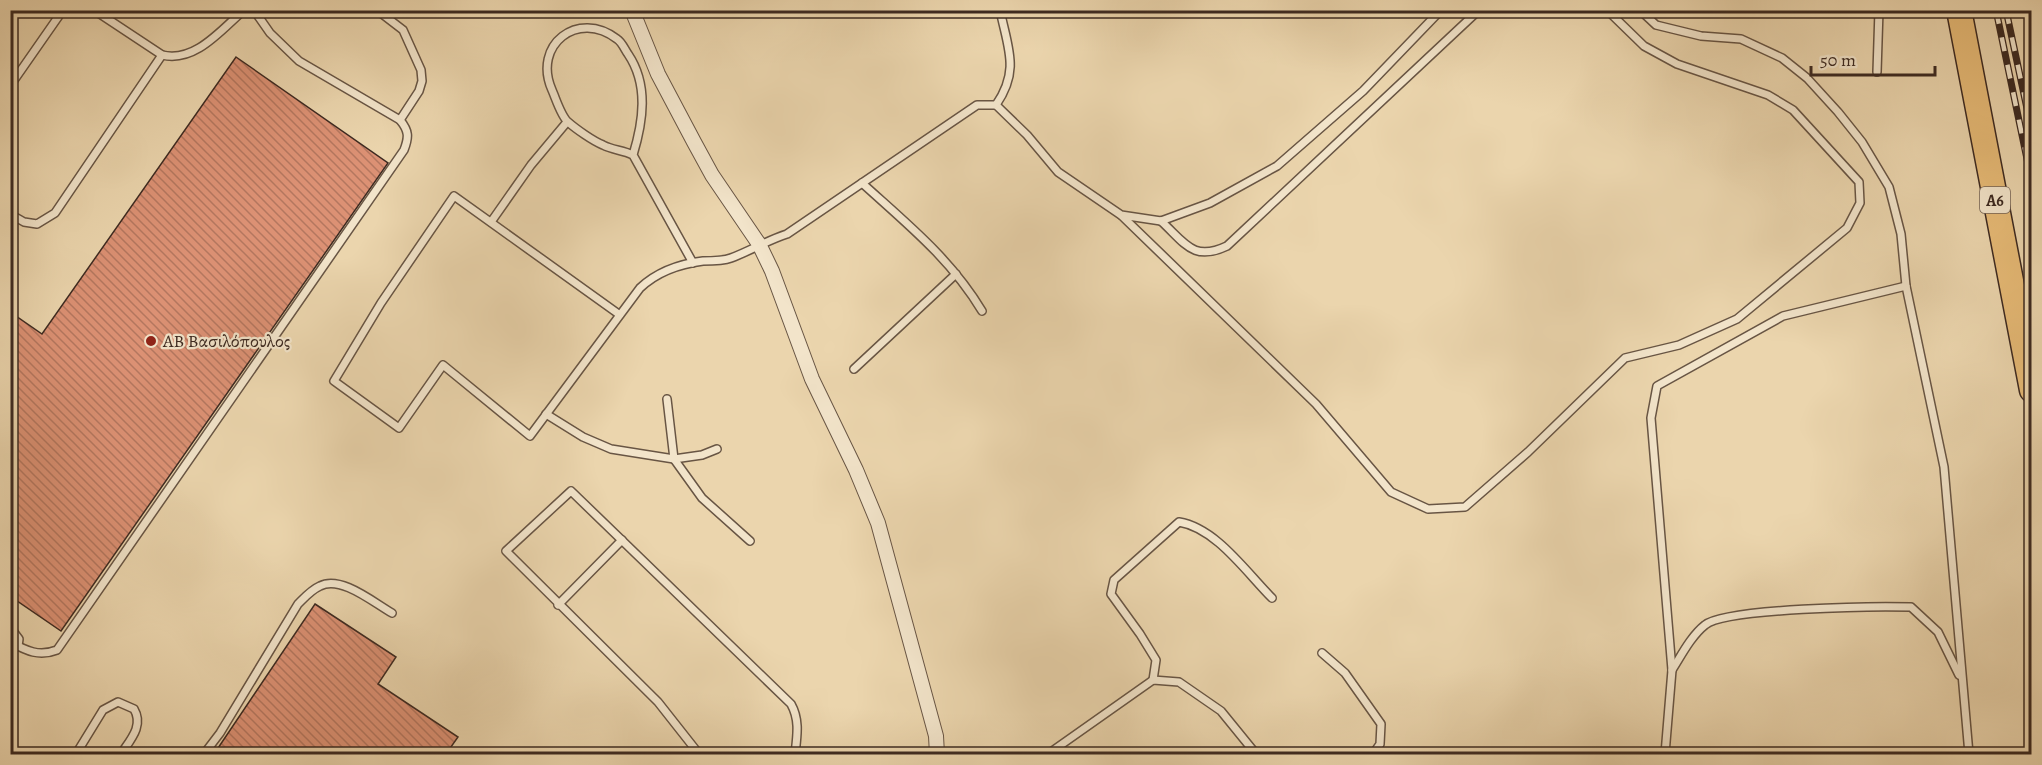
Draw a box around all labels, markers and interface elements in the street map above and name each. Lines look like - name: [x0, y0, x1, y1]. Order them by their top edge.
- scale bar: [1811, 39, 1936, 77]
- text: 50 m: [1820, 48, 1856, 72]
- road number: Α6: [1980, 187, 2010, 213]
- place label: ΑΒ Βασιλόπουλος: [162, 329, 290, 353]
- marker: ΑΒ Βασιλόπουλος: [144, 334, 158, 348]

